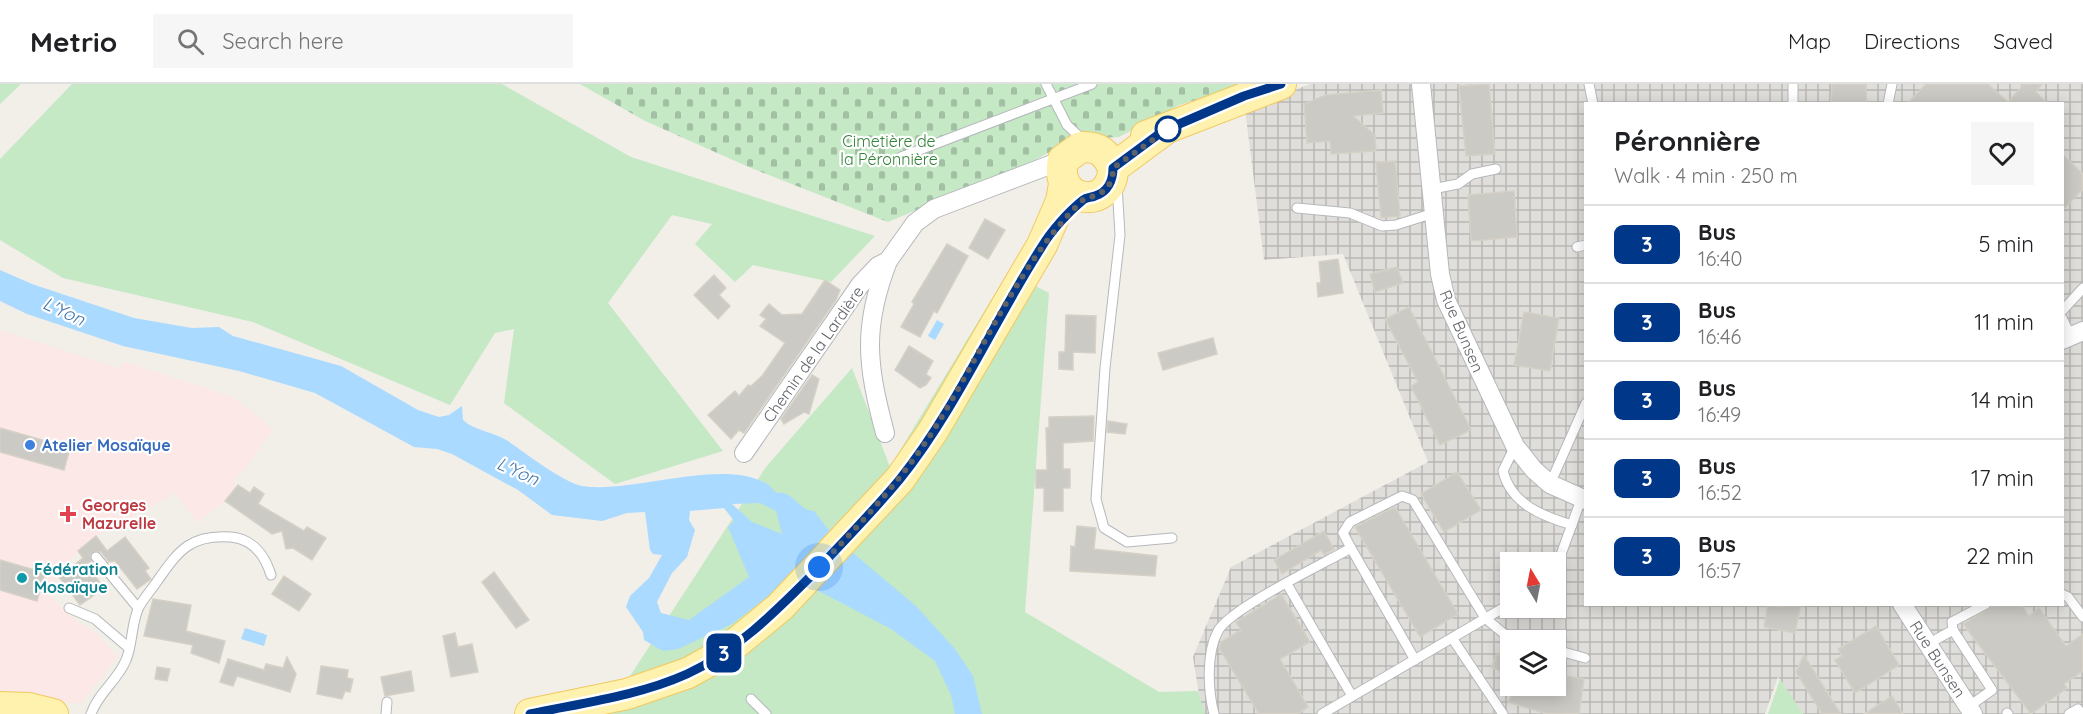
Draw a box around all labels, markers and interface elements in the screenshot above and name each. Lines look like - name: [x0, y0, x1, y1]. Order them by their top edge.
- search box: [153, 14, 573, 68]
- text: Metrio: [30, 24, 117, 59]
- icon: search: [174, 25, 207, 58]
- text: Search here: [222, 27, 344, 55]
- text: Map: [1788, 28, 1831, 54]
- text: Directions: [1864, 28, 1960, 54]
- text: Saved: [1993, 28, 2053, 54]
- unlabelled marker: [1155, 116, 1181, 142]
- button: heart: [1971, 122, 2034, 185]
- text: Péronnière: [1614, 123, 1761, 158]
- park label: Cimetière de la Péronnière: [840, 131, 938, 169]
- text: Walk · 4 min · 250 m: [1614, 163, 1798, 188]
- text: Bus: [1698, 218, 1736, 246]
- text: 5 min: [1979, 230, 2034, 258]
- text: 3: [1641, 231, 1653, 257]
- text: 16:40: [1698, 246, 1742, 271]
- street label: Chemin de la Lardière: [758, 282, 868, 426]
- street label: Rue Bunsen: [1436, 287, 1488, 375]
- water label: L'Yon: [39, 291, 89, 331]
- text: Bus: [1698, 296, 1736, 324]
- text: 11 min: [1974, 308, 2034, 336]
- text: 3: [1641, 309, 1653, 335]
- text: 16:46: [1698, 324, 1741, 349]
- text: Bus: [1698, 374, 1736, 402]
- text: 14 min: [1971, 386, 2034, 414]
- text: 3: [1641, 387, 1653, 413]
- text: 16:49: [1698, 402, 1741, 427]
- place label: Atelier Mosaïque: [42, 435, 171, 455]
- marker: Atelier Mosaïque: [23, 438, 37, 452]
- water label: L'Yon: [493, 452, 543, 491]
- text: Bus: [1698, 452, 1736, 480]
- text: 17 min: [1971, 464, 2034, 492]
- text: 3: [1641, 465, 1653, 491]
- text: 16:52: [1698, 480, 1742, 505]
- place label: Georges Mazurelle: [82, 495, 156, 533]
- marker: Georges Mazurelle: [59, 505, 77, 523]
- text: Bus: [1698, 530, 1736, 558]
- text: 22 min: [1966, 542, 2034, 570]
- text: 3: [1641, 543, 1653, 569]
- your location: [804, 552, 834, 582]
- north arrow: [1500, 552, 1566, 618]
- map controls: [1500, 552, 1566, 696]
- text: 16:57: [1698, 558, 1741, 583]
- place label: Fédération Mosaïque: [34, 559, 118, 597]
- marker: Fédération Mosaïque: [15, 571, 29, 585]
- street label: Rue Bunsen: [1906, 617, 1970, 701]
- button: layers: [1500, 630, 1566, 696]
- line badge: 3: [704, 634, 744, 672]
- text: 3: [718, 640, 730, 666]

